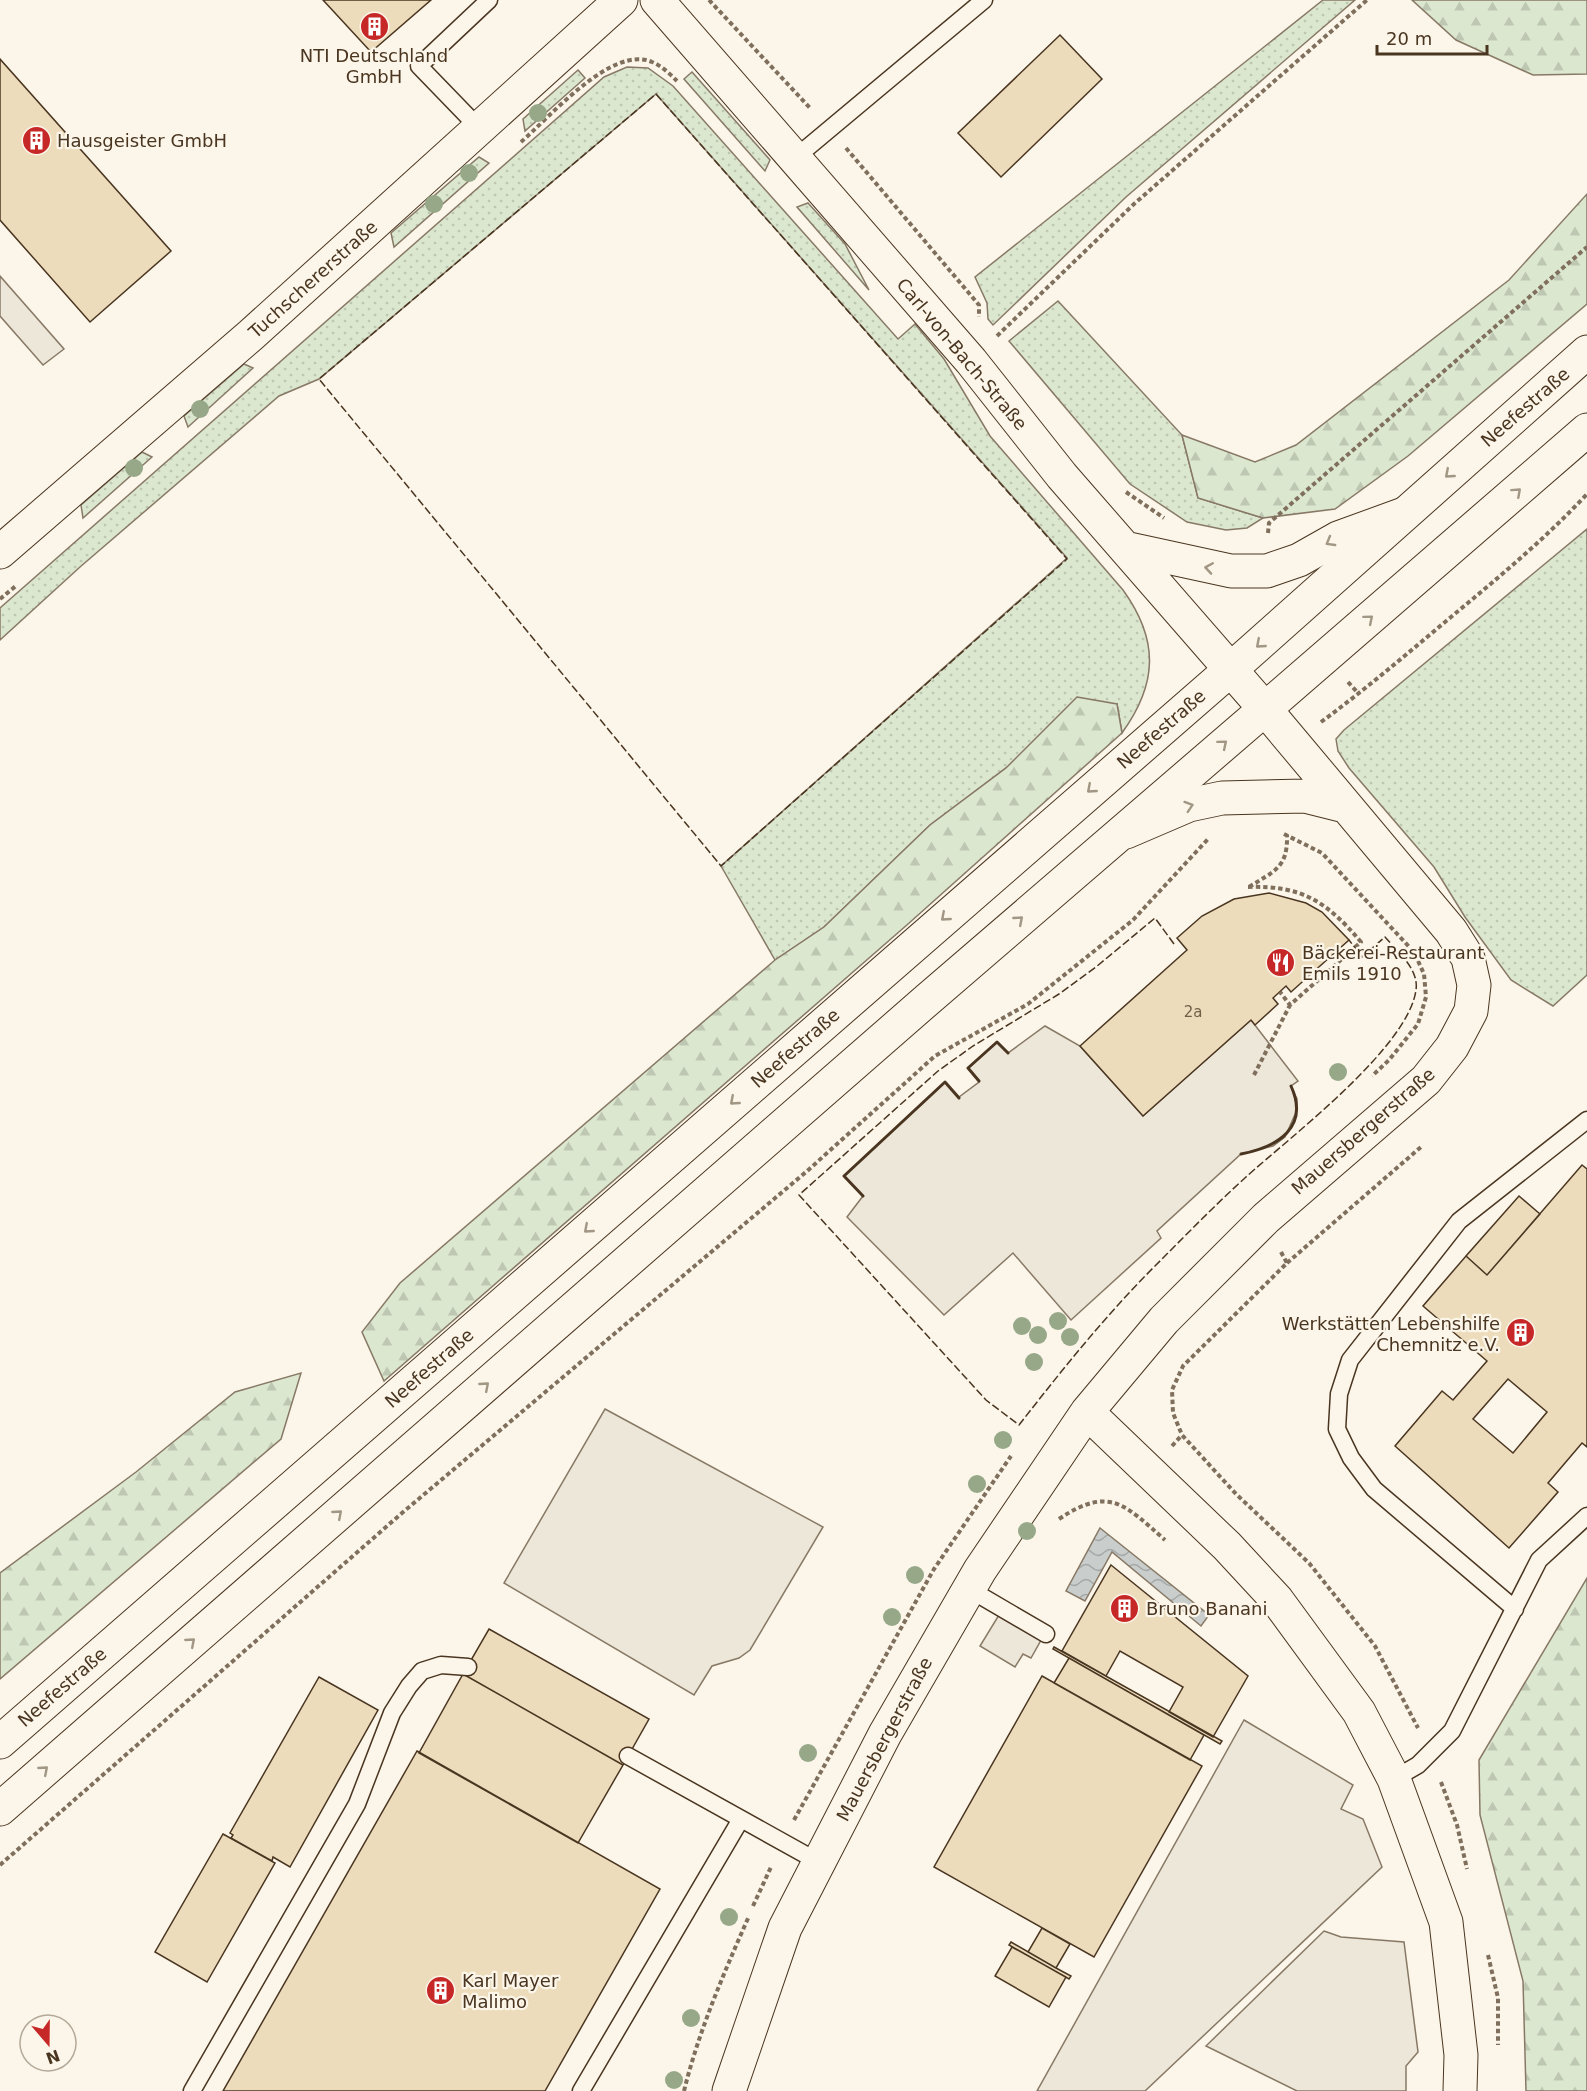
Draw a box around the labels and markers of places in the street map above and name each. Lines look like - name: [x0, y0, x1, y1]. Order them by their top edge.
- building icon: NTI Deutschland GmbH: [358, 10, 390, 42]
- place label: NTI Deutschland GmbH: [300, 45, 448, 87]
- building icon: Hausgeister GmbH: [20, 124, 52, 156]
- place label: Hausgeister GmbH: [57, 130, 227, 151]
- place label: Bäckerei-Restaurant Emils 1910: [1302, 942, 1484, 984]
- restaurant icon: Bäckerei-Restaurant Emils 1910: [1265, 946, 1297, 978]
- place label: Werkstätten Lebenshilfe Chemnitz e.V.: [1282, 1313, 1500, 1355]
- building icon: Werkstätten Lebenshilfe Chemnitz e.V.: [1505, 1317, 1537, 1349]
- building icon: Bruno Banani: [1109, 1592, 1141, 1624]
- place label: Bruno Banani: [1146, 1598, 1268, 1619]
- place label: Karl Mayer Malimo: [462, 1970, 559, 2012]
- building icon: Karl Mayer Malimo: [425, 1974, 457, 2006]

